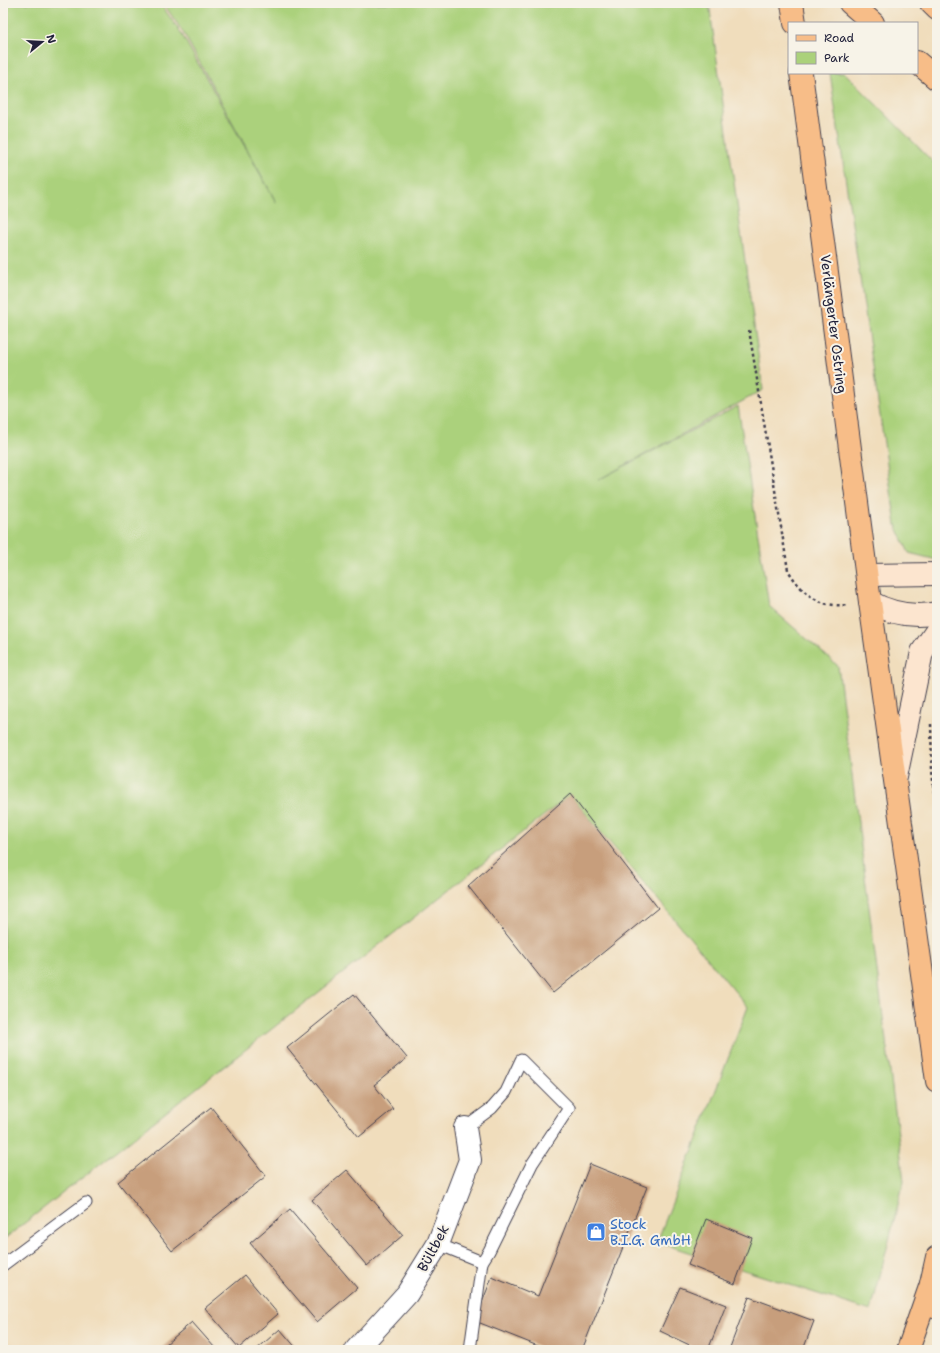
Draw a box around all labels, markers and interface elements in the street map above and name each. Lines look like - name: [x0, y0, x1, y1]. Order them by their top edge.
- north arrow: [22, 22, 62, 62]
- legend: [788, 22, 918, 74]
- text: Road: [824, 30, 855, 46]
- text: N: [43, 33, 60, 46]
- text: Park: [824, 50, 850, 66]
- street label: Verlängerter Ostring: [817, 253, 851, 395]
- place label: Stock B.I.G. GmbH: [610, 1215, 691, 1249]
- street label: Bültbek: [413, 1221, 453, 1275]
- shop icon: Stock B.I.G. GmbH: [585, 1221, 607, 1243]

